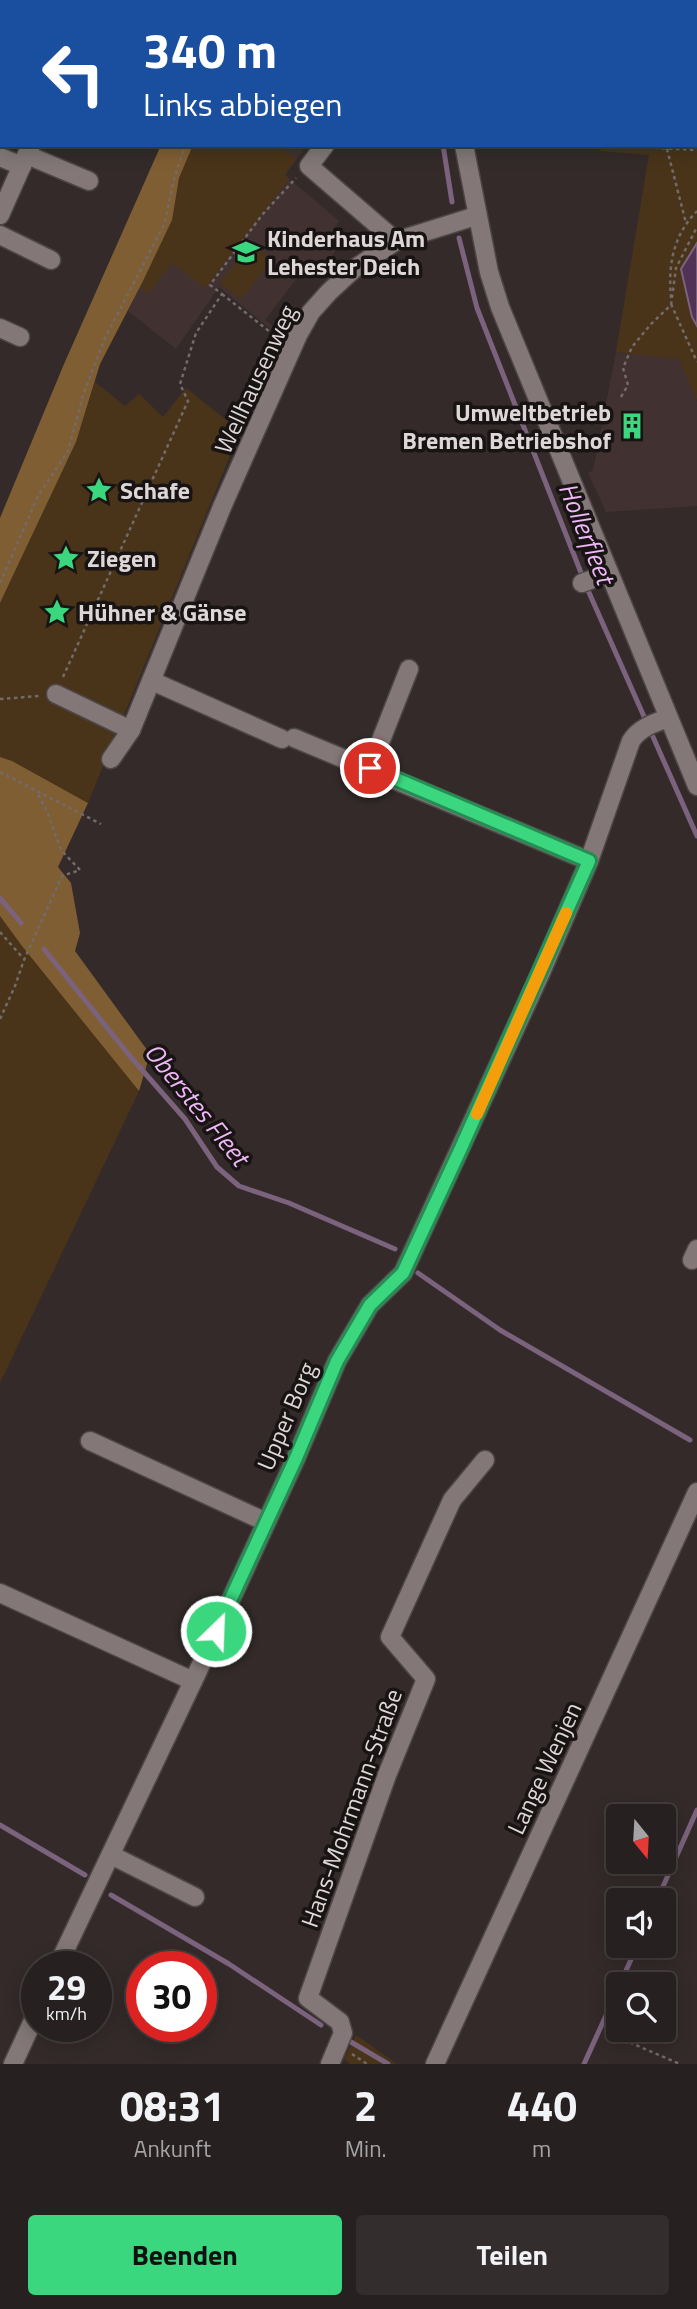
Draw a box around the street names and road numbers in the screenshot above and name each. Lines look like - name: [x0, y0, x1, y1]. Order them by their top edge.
- street label: Wellhausenweg: [205, 299, 305, 459]
- street label: Upper Borg: [247, 1356, 325, 1476]
- street label: Hans-Mohrmann-Straße: [291, 1684, 411, 1932]
- street label: Lange Wenjen: [498, 1696, 590, 1840]

